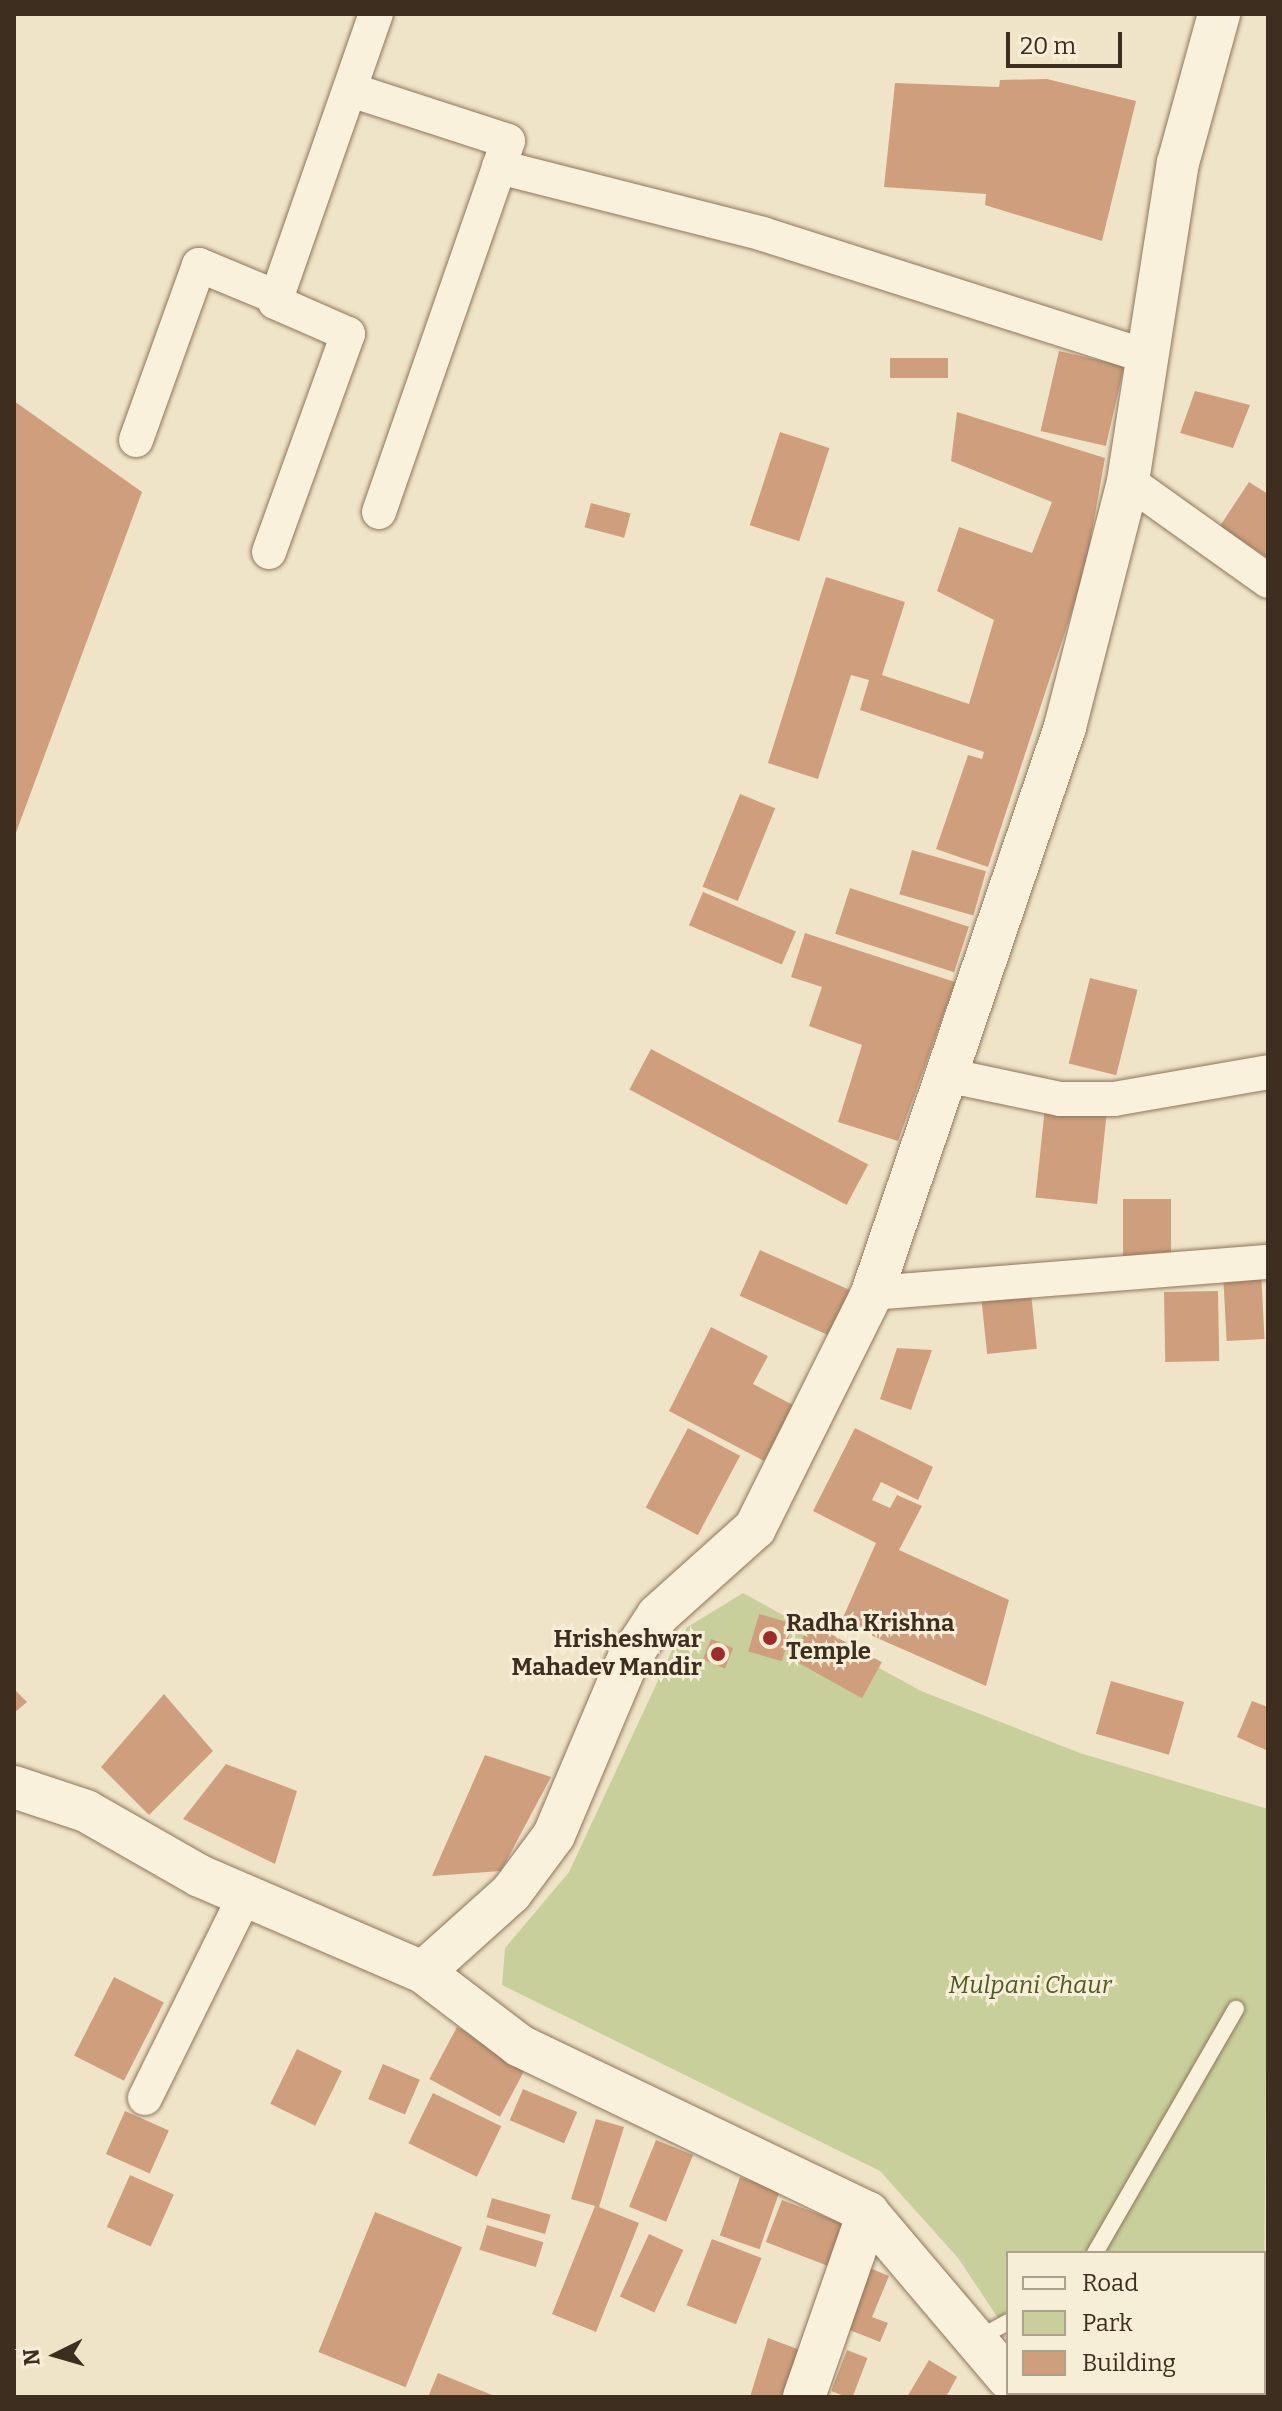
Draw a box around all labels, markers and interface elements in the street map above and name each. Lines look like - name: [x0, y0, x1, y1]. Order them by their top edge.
- scale bar: [1010, 16, 1126, 66]
- text: 20 m: [1020, 32, 1076, 60]
- place label: Radha Krishna Temple: [786, 1610, 954, 1666]
- place label: Hrisheshwar Mahadev Mandir: [512, 1626, 702, 1682]
- marker: Radha Krishna Temple: [761, 1629, 779, 1647]
- marker: Hrisheshwar Mahadev Mandir: [709, 1645, 727, 1663]
- park label: Mulpani Chaur: [949, 1972, 1111, 2000]
- legend: [1006, 2251, 1266, 2395]
- text: Road: [1082, 2269, 1138, 2297]
- text: Park: [1082, 2309, 1133, 2337]
- north arrow: [16, 2315, 96, 2395]
- text: N: [17, 2348, 46, 2367]
- text: Building: [1082, 2349, 1176, 2377]

